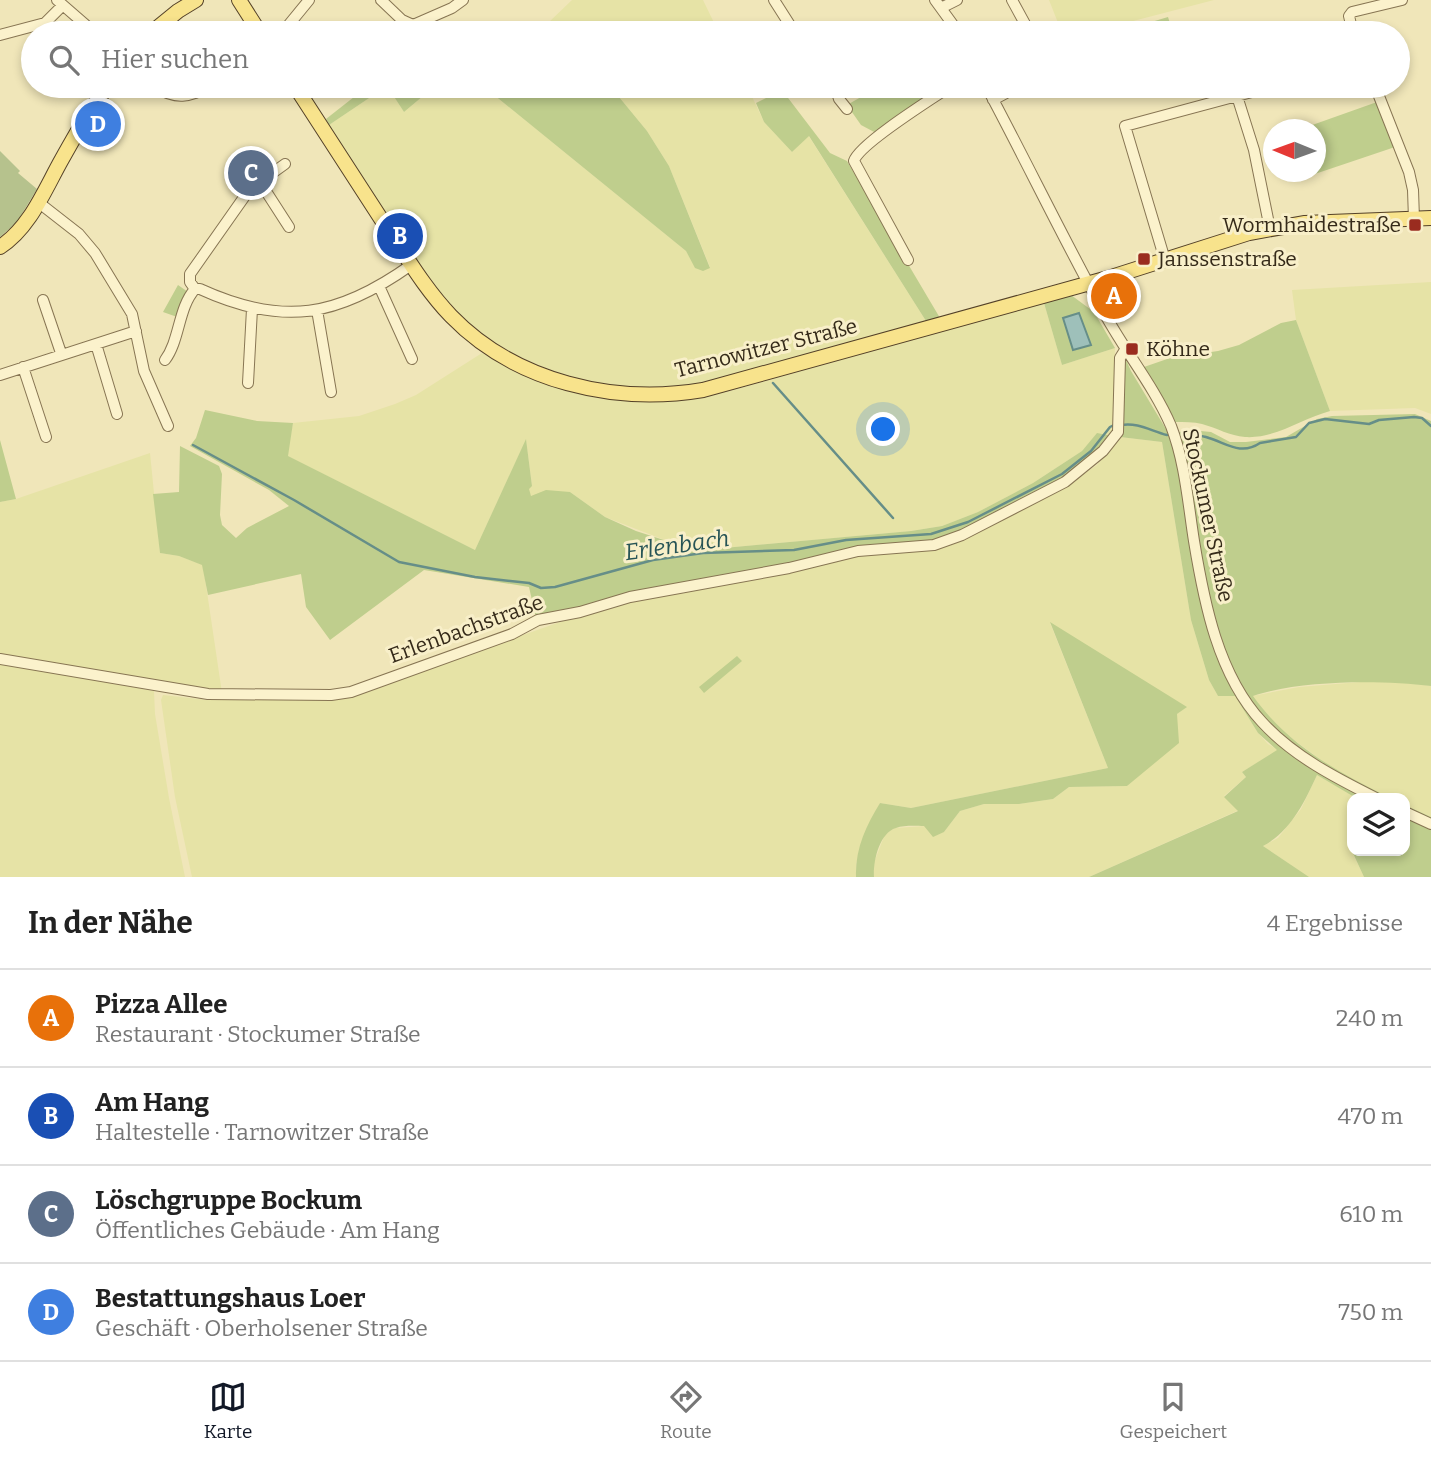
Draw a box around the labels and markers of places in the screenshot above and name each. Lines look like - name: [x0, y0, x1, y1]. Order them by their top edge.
- pin: D: [75, 98, 121, 150]
- pin: C: [228, 147, 274, 199]
- pin: B: [377, 210, 423, 262]
- place label: Wormhaidestraße: [1222, 212, 1401, 238]
- marker: Wormhaidestraße: [1407, 217, 1423, 233]
- place label: Janssenstraße: [1157, 246, 1297, 272]
- marker: Janssenstraße: [1136, 251, 1152, 267]
- pin: A: [1091, 270, 1137, 322]
- place label: Köhne: [1146, 336, 1210, 362]
- marker: Köhne: [1124, 341, 1140, 357]

